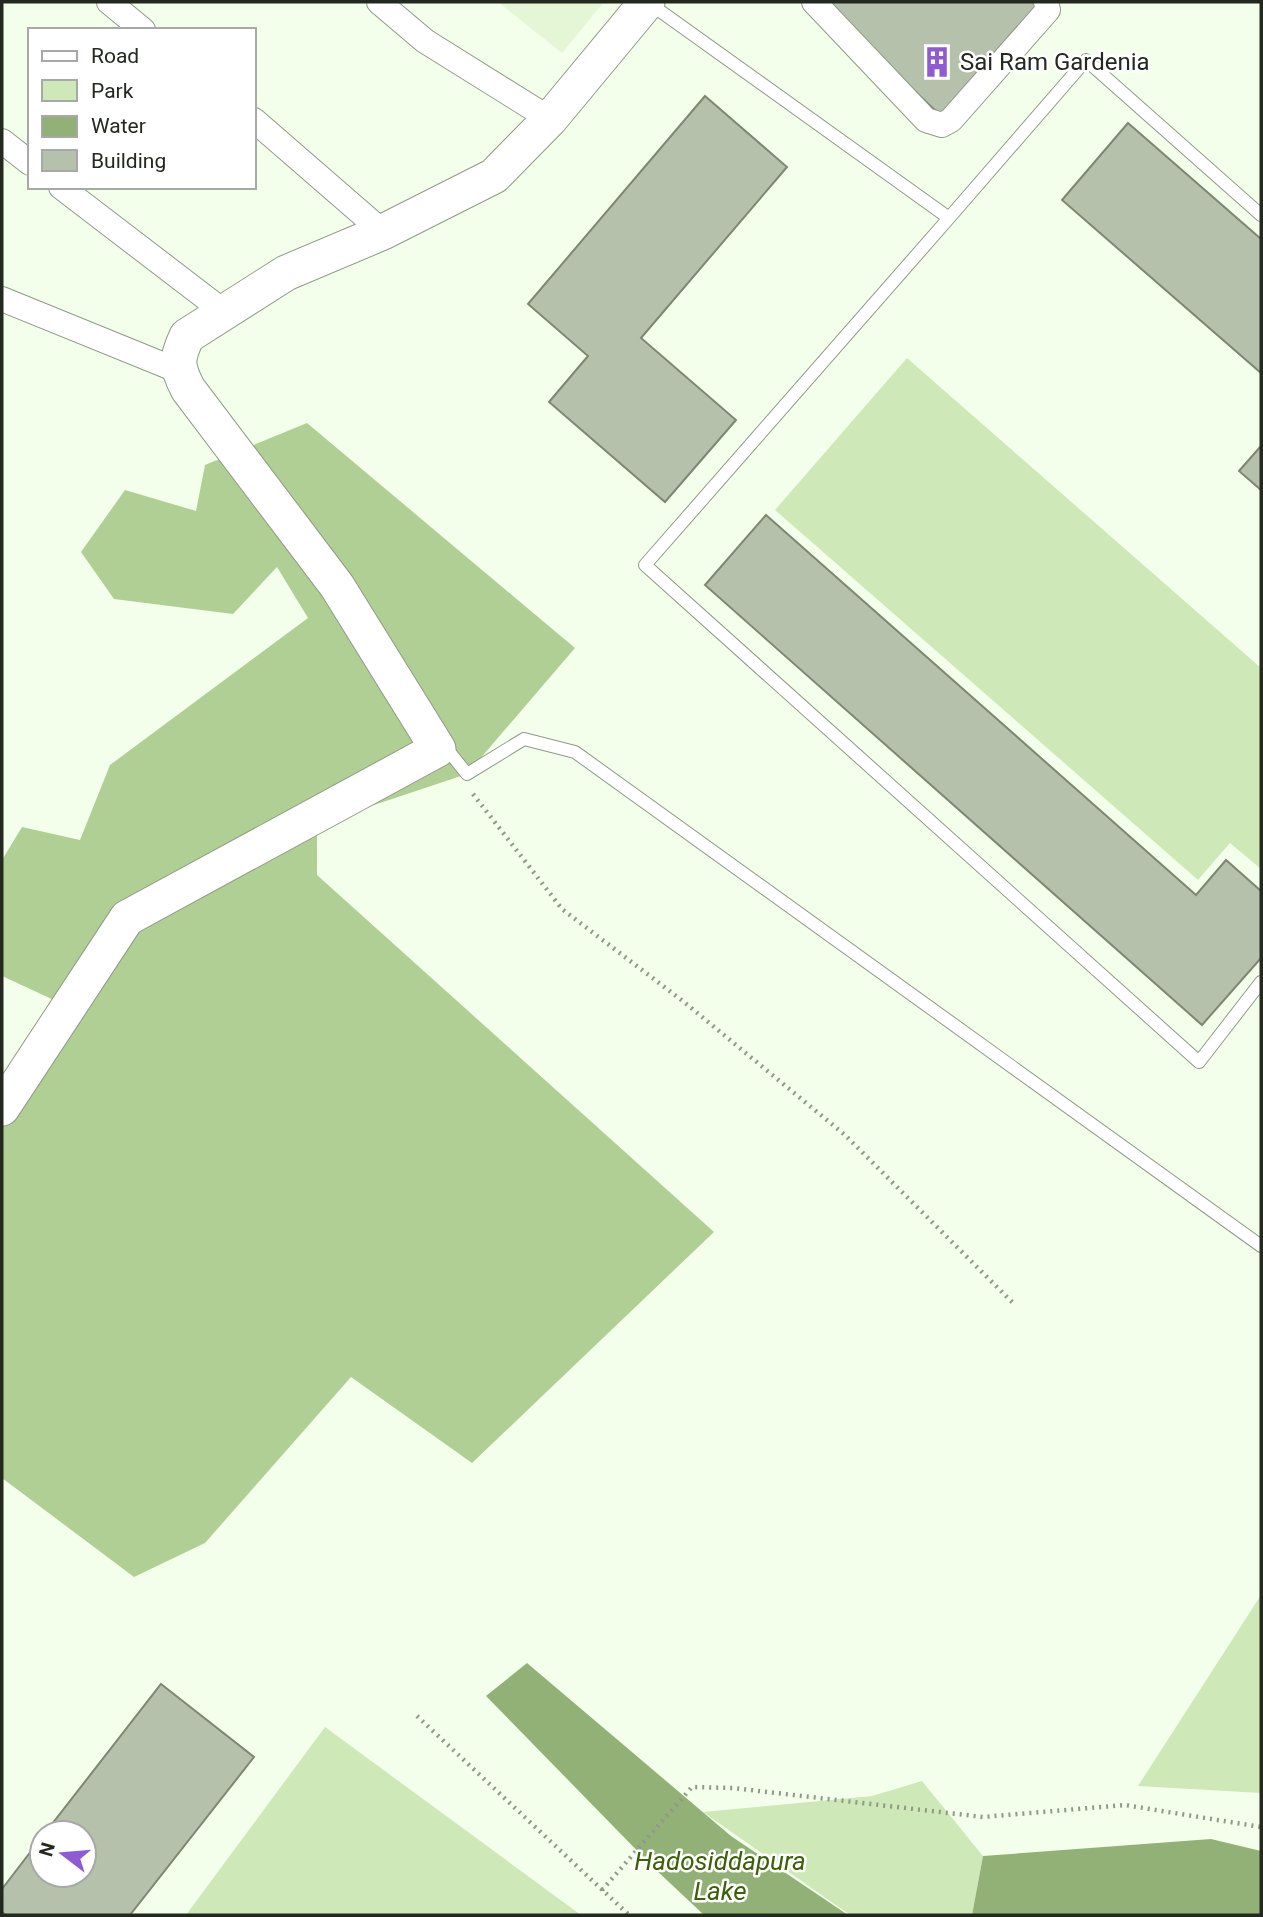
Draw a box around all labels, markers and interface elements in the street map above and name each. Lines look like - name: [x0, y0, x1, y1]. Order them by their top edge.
- legend: [28, 28, 256, 189]
- text: Road: [91, 44, 139, 68]
- building icon: Sai Ram Gardenia: [920, 45, 954, 79]
- place label: Sai Ram Gardenia: [960, 48, 1150, 76]
- text: Park: [91, 79, 134, 103]
- text: Water: [91, 114, 146, 138]
- text: Building: [91, 149, 166, 173]
- north arrow: [28, 1819, 98, 1889]
- text: N: [34, 1840, 60, 1859]
- water label: Hadosiddapura Lake: [634, 1846, 806, 1906]

